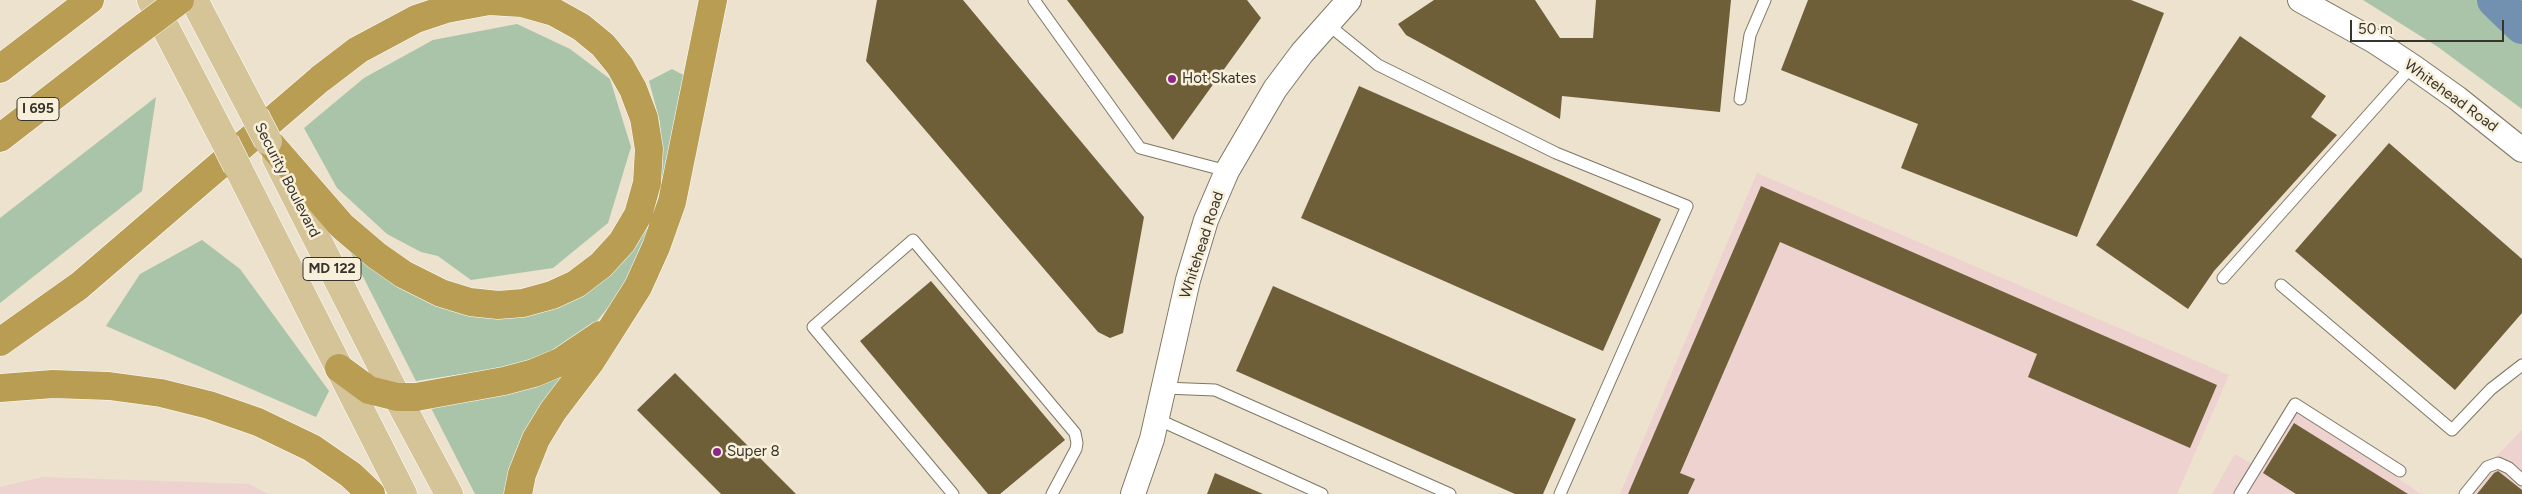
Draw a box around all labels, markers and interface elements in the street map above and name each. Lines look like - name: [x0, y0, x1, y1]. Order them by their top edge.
- scale bar: [2352, 10, 2506, 42]
- text: 50 m: [2358, 20, 2393, 38]
- street label: Whitehead Road: [2401, 56, 2501, 136]
- place label: Hot Skates: [1182, 70, 1256, 88]
- marker: Hot Skates: [1166, 73, 1178, 85]
- road number: I 695: [17, 98, 59, 120]
- street label: Security Boulevard: [250, 120, 324, 240]
- street label: Whitehead Road: [1176, 189, 1228, 301]
- road number: MD 122: [303, 258, 361, 280]
- place label: Super 8: [727, 443, 780, 461]
- marker: Super 8: [711, 446, 723, 458]

